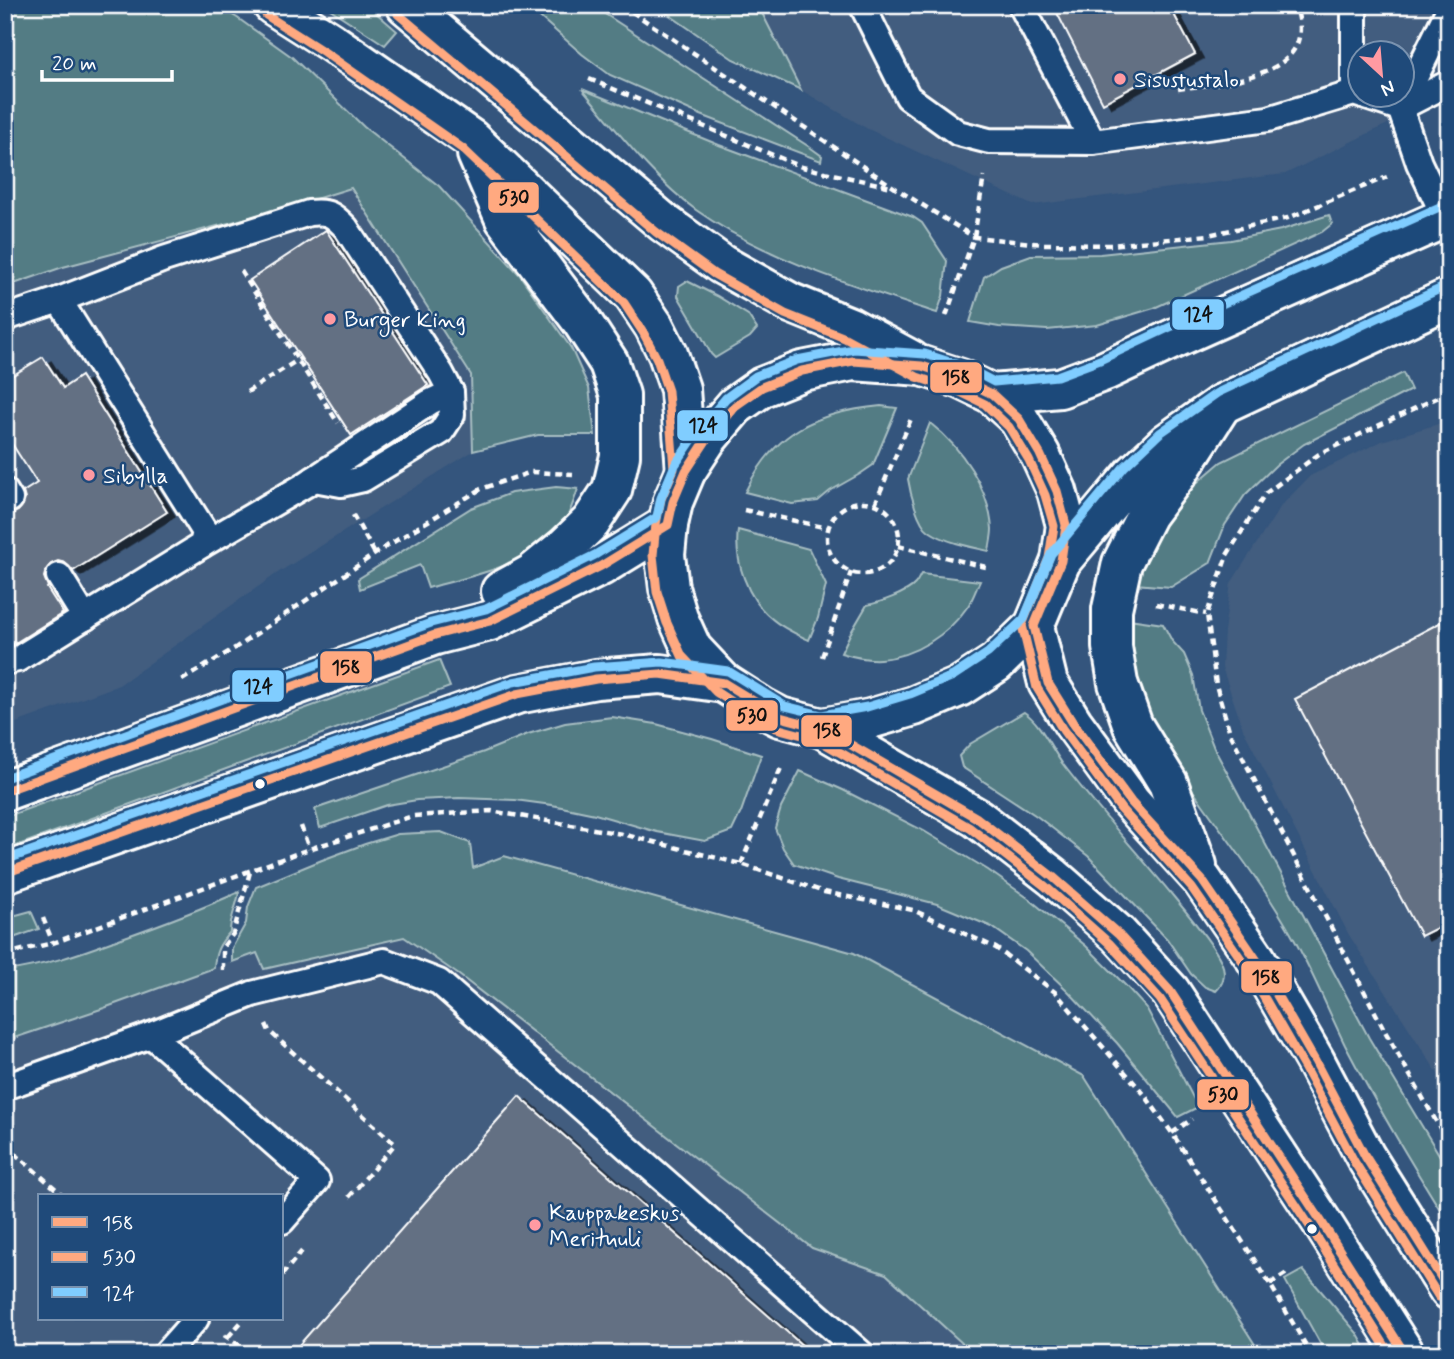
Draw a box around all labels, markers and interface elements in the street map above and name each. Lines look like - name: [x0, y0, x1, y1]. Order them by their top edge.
- scale bar: [42, 38, 172, 82]
- north arrow: [1346, 38, 1416, 108]
- text: 20 m: [52, 50, 97, 78]
- place label: Sisustustalo: [1134, 66, 1239, 96]
- marker: Sisustustalo: [1112, 71, 1128, 87]
- text: N: [1377, 74, 1399, 102]
- line badge: 530: [487, 181, 540, 214]
- text: 530: [499, 186, 529, 211]
- line badge: 124: [1171, 298, 1225, 331]
- text: 124: [1183, 303, 1214, 328]
- place label: Burger King: [344, 306, 466, 338]
- marker: Burger King: [322, 311, 338, 327]
- line badge: 158: [929, 361, 983, 394]
- text: 158: [942, 366, 970, 391]
- line badge: 124: [676, 409, 729, 442]
- text: 124: [688, 414, 719, 439]
- place label: Sibylla: [103, 462, 168, 492]
- marker: Sibylla: [81, 467, 97, 483]
- line badge: 158: [319, 650, 373, 684]
- text: 158: [332, 656, 360, 681]
- line badge: 124: [231, 669, 285, 703]
- text: 124: [243, 675, 274, 700]
- line badge: 530: [725, 699, 779, 732]
- text: 530: [737, 704, 767, 729]
- line badge: 158: [800, 714, 853, 748]
- text: 158: [813, 719, 841, 744]
- unlabelled marker: [253, 777, 267, 791]
- line badge: 158: [1240, 960, 1293, 994]
- text: 158: [1252, 966, 1280, 991]
- line badge: 530: [1196, 1078, 1250, 1111]
- text: 530: [1208, 1083, 1238, 1108]
- legend: [38, 1194, 284, 1320]
- place label: Kauppakeskus Merituuli: [549, 1199, 679, 1255]
- text: 158: [102, 1210, 134, 1238]
- marker: Kauppakeskus Merituuli: [527, 1217, 543, 1233]
- unlabelled marker: [1305, 1222, 1319, 1236]
- text: 530: [102, 1244, 136, 1272]
- text: 124: [102, 1280, 135, 1308]

